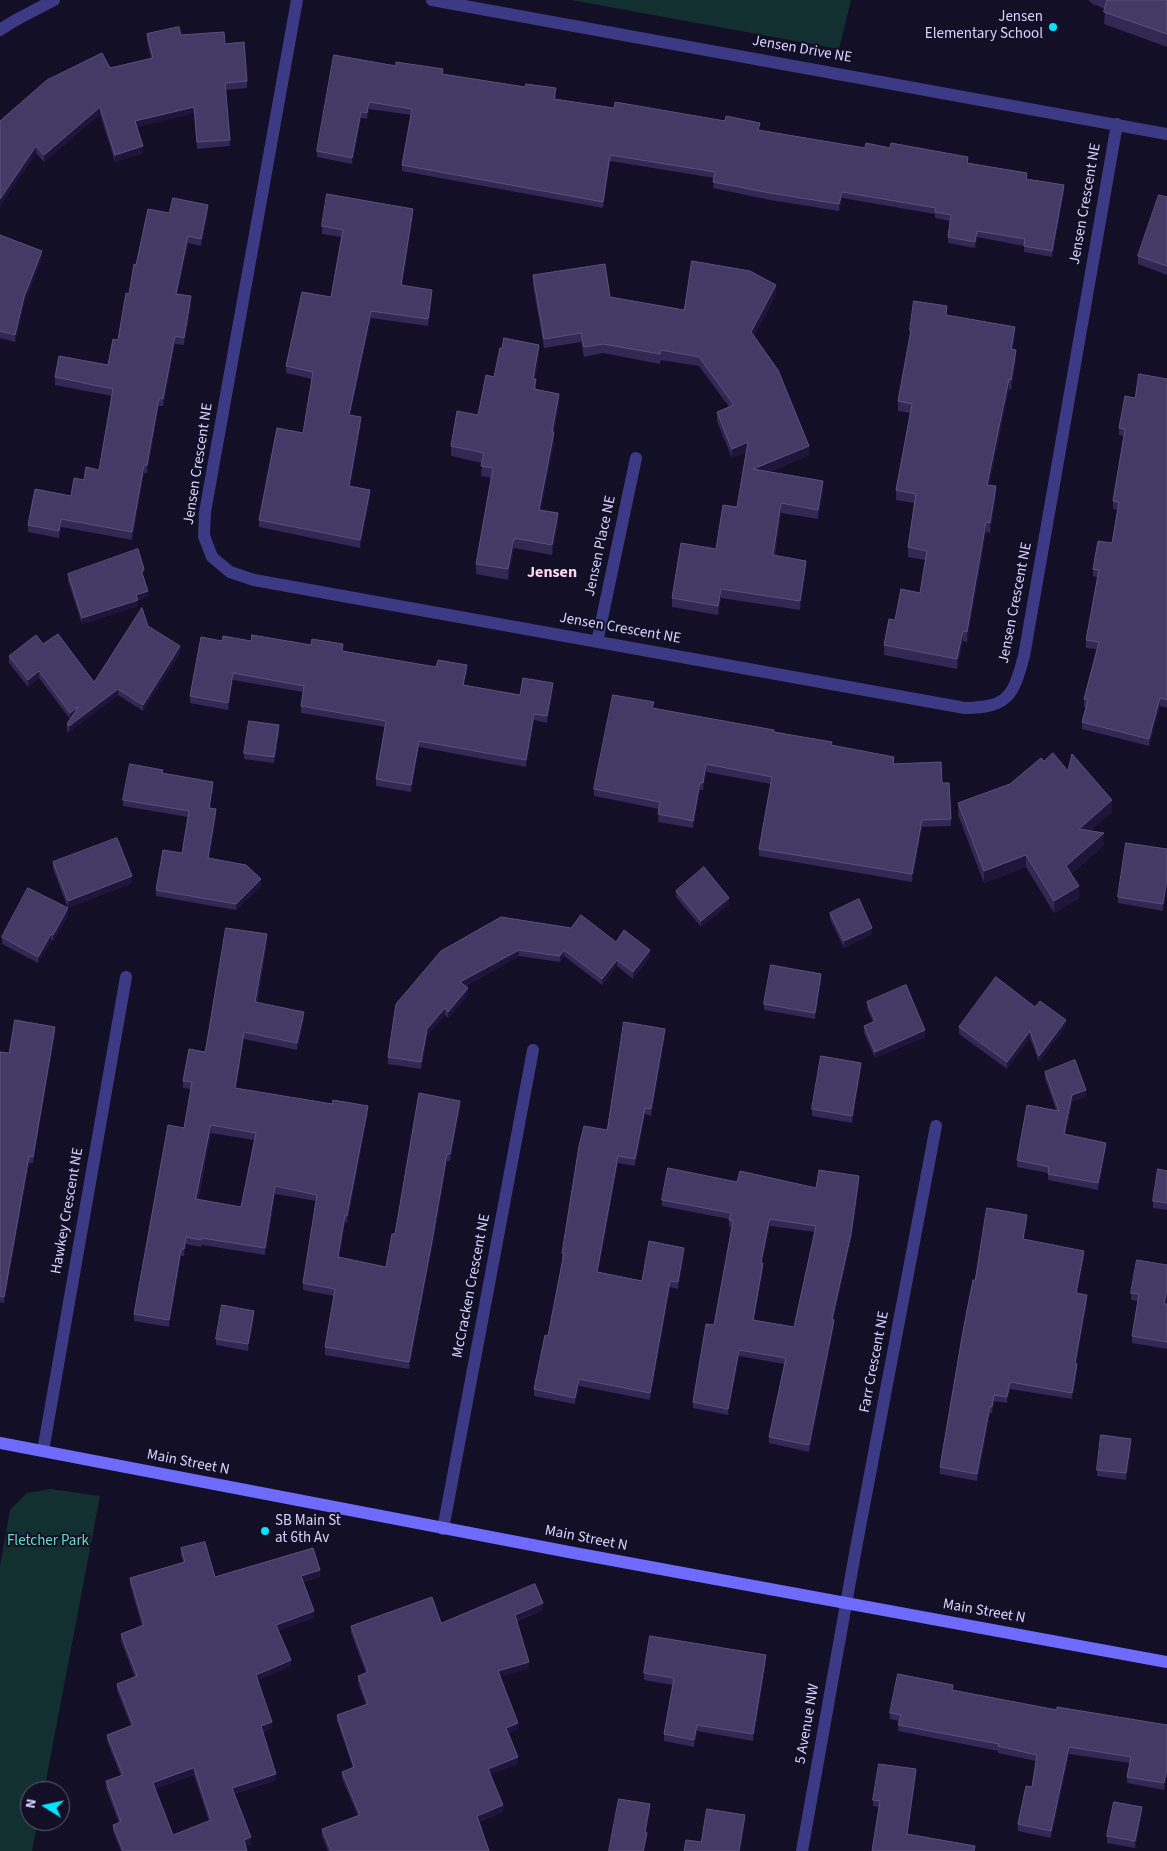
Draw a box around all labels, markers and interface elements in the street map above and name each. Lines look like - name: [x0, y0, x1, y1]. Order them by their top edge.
- place label: Jensen Elementary School: [925, 9, 1043, 44]
- marker: Jensen Elementary School: [1047, 21, 1059, 33]
- street label: Jensen Drive NE: [751, 32, 853, 68]
- street label: Jensen Crescent NE: [1066, 142, 1106, 266]
- street label: Jensen Crescent NE: [180, 402, 218, 526]
- street label: Jensen Place NE: [582, 494, 620, 598]
- street label: Jensen Crescent NE: [995, 541, 1037, 665]
- district label: Jensen: [527, 563, 577, 583]
- street label: Jensen Crescent NE: [558, 609, 682, 649]
- street label: Hawkey Crescent NE: [48, 1146, 88, 1276]
- street label: McCracken Crescent NE: [449, 1212, 495, 1360]
- street label: Farr Crescent NE: [856, 1310, 894, 1414]
- street label: Main Street N: [145, 1446, 231, 1480]
- place label: SB Main St at 6th Av: [275, 1513, 341, 1548]
- street label: Main Street N: [543, 1522, 629, 1556]
- marker: SB Main St at 6th Av: [259, 1525, 271, 1537]
- park label: Fletcher Park: [7, 1533, 89, 1551]
- street label: Main Street N: [941, 1596, 1027, 1628]
- street label: 5 Avenue NW: [792, 1682, 824, 1766]
- north arrow: [20, 1781, 70, 1831]
- text: N: [21, 1797, 42, 1810]

